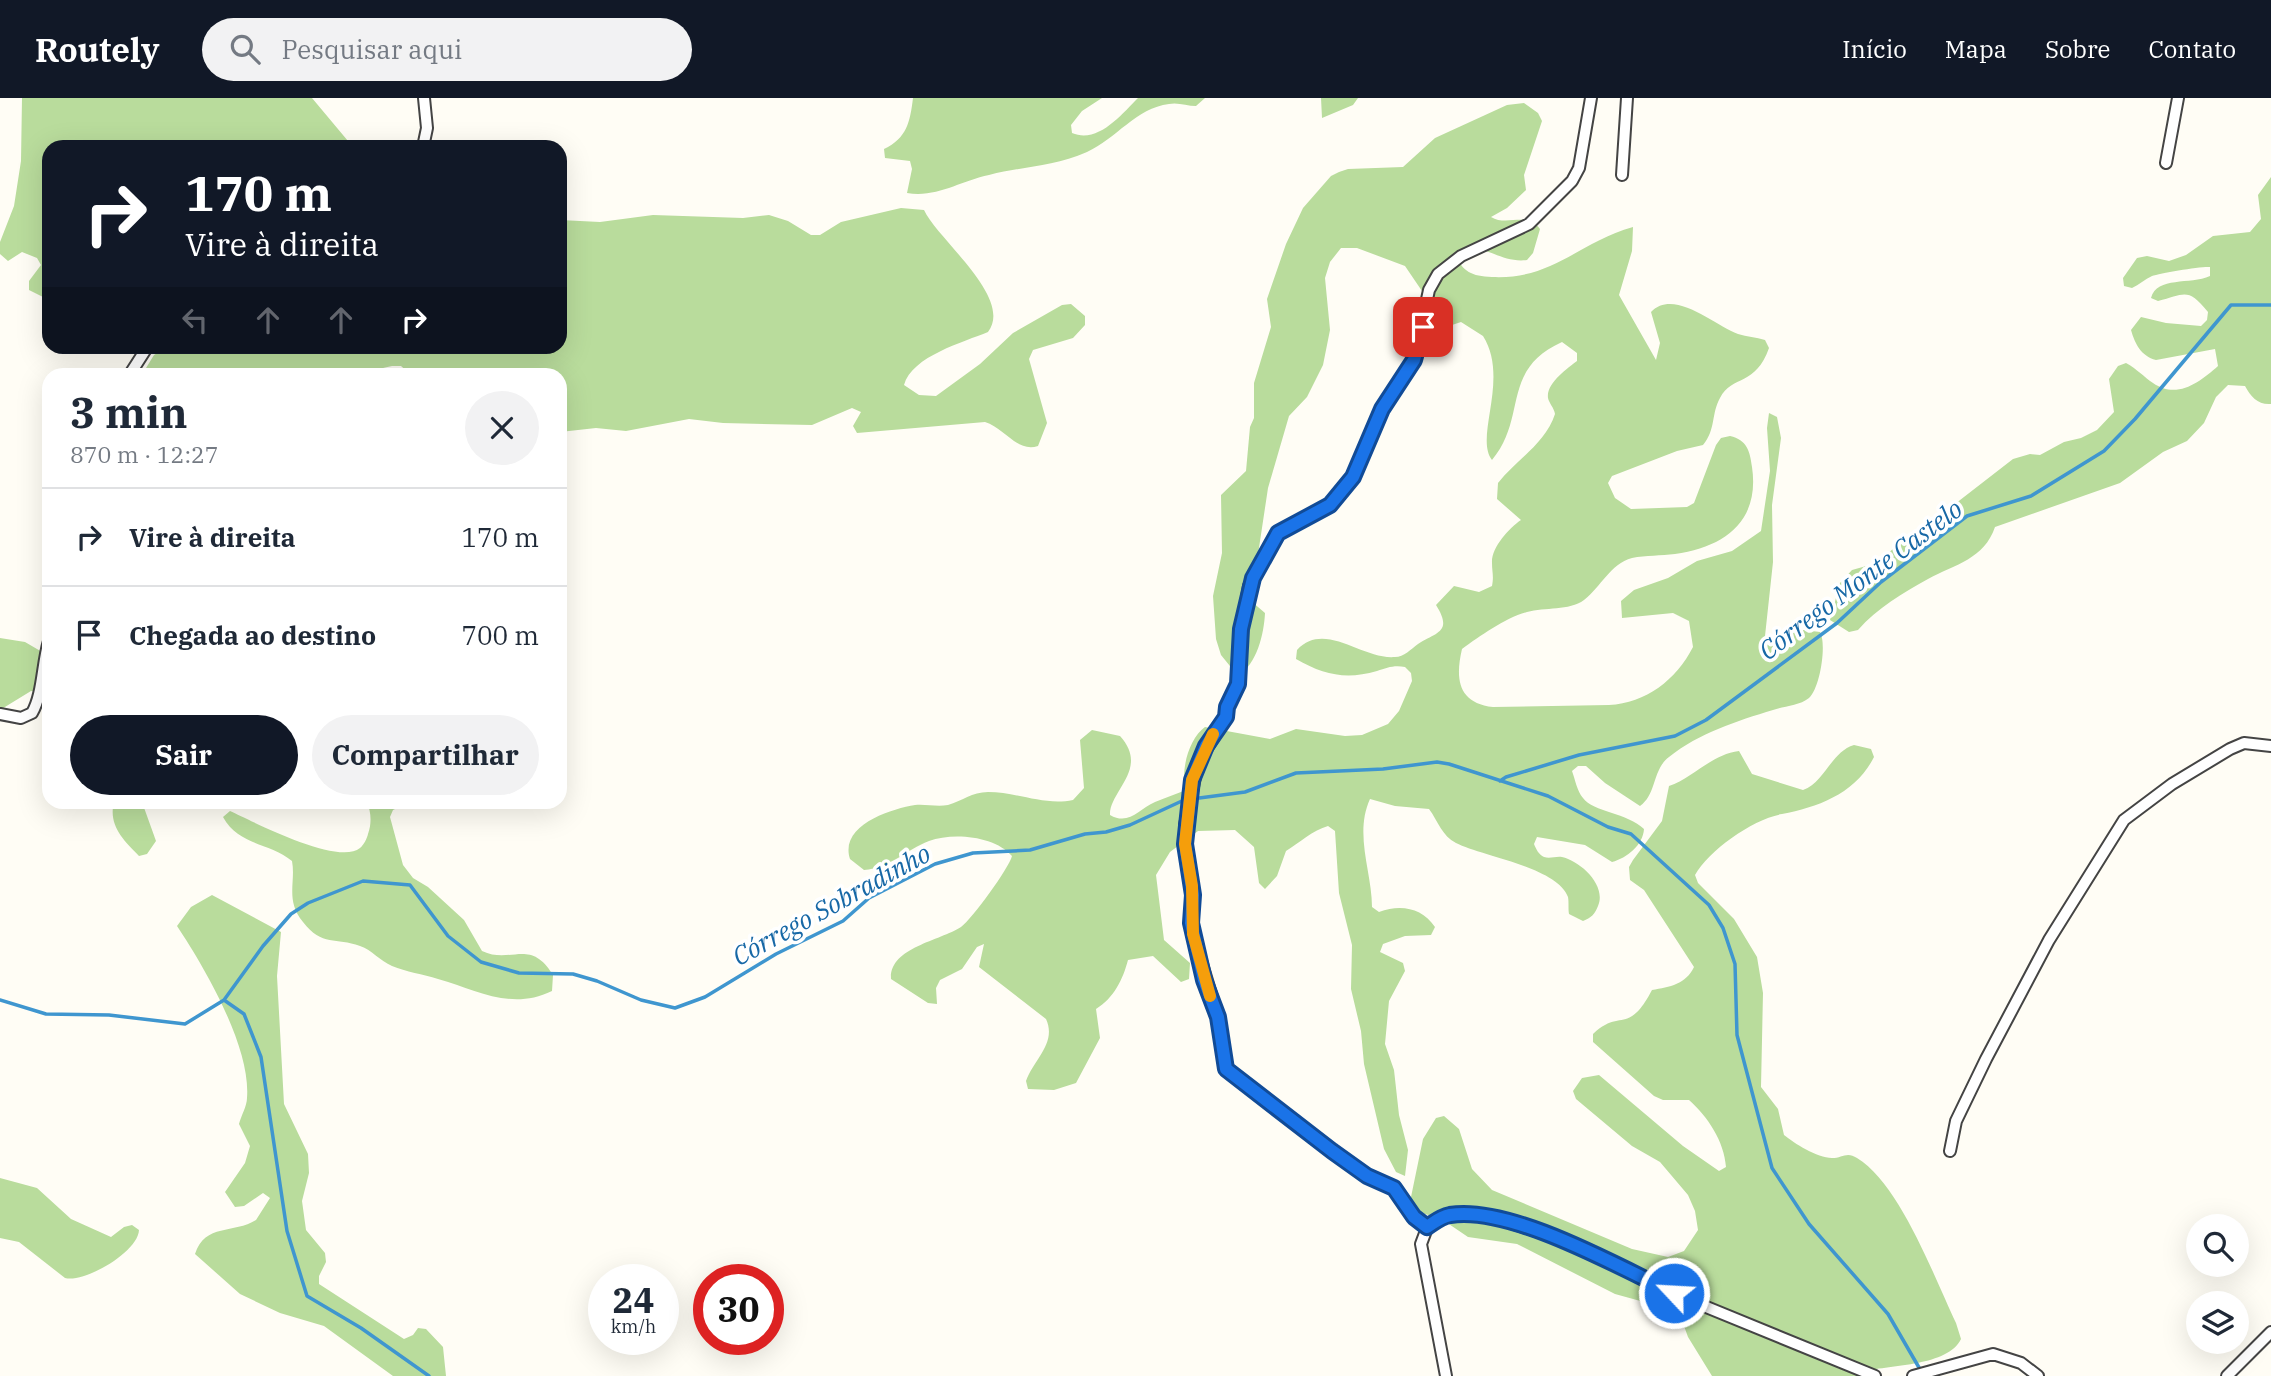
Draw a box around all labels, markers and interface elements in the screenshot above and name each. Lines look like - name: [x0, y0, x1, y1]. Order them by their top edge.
- search box: [202, 18, 692, 81]
- text: Routely: [35, 28, 160, 71]
- icon: search: [226, 30, 264, 68]
- text: Pesquisar aqui: [282, 32, 462, 66]
- text: Início: [1842, 33, 1907, 65]
- text: Mapa: [1945, 33, 2007, 65]
- text: Sobre: [2045, 33, 2110, 65]
- text: Contato: [2148, 33, 2236, 65]
- text: 170 m: [185, 161, 332, 224]
- icon: right: [70, 168, 161, 259]
- text: Vire à direita: [185, 223, 379, 265]
- pin: [1393, 297, 1453, 357]
- icon: left: [176, 301, 214, 339]
- icon: ahead: [249, 301, 287, 339]
- icon: ahead: [322, 301, 360, 339]
- icon: right: [395, 301, 433, 339]
- icon: arrive: [1404, 308, 1442, 346]
- text: 3 min: [70, 385, 188, 440]
- button: close: [465, 391, 539, 465]
- text: 870 m · 12:27: [70, 439, 219, 469]
- water label: Córrego Monte Castelo: [1751, 491, 1969, 667]
- icon: right: [70, 518, 108, 556]
- text: Vire à direita: [129, 520, 296, 554]
- text: 170 m: [461, 520, 539, 554]
- icon: arrive: [70, 616, 108, 654]
- text: Chegada ao destino: [129, 618, 376, 652]
- text: 700 m: [461, 618, 539, 652]
- button: Sair: [70, 715, 298, 795]
- button: Compartilhar: [312, 715, 539, 795]
- water label: Córrego Sobradinho: [726, 835, 936, 973]
- map controls: [2186, 1214, 2249, 1354]
- button: search: [2186, 1214, 2249, 1277]
- position arrow: [1637, 1256, 1711, 1330]
- speed limit sign: 30: [693, 1264, 784, 1355]
- text: 24: [612, 1277, 655, 1323]
- button: layers: [2186, 1291, 2249, 1354]
- text: km/h: [611, 1315, 656, 1338]

